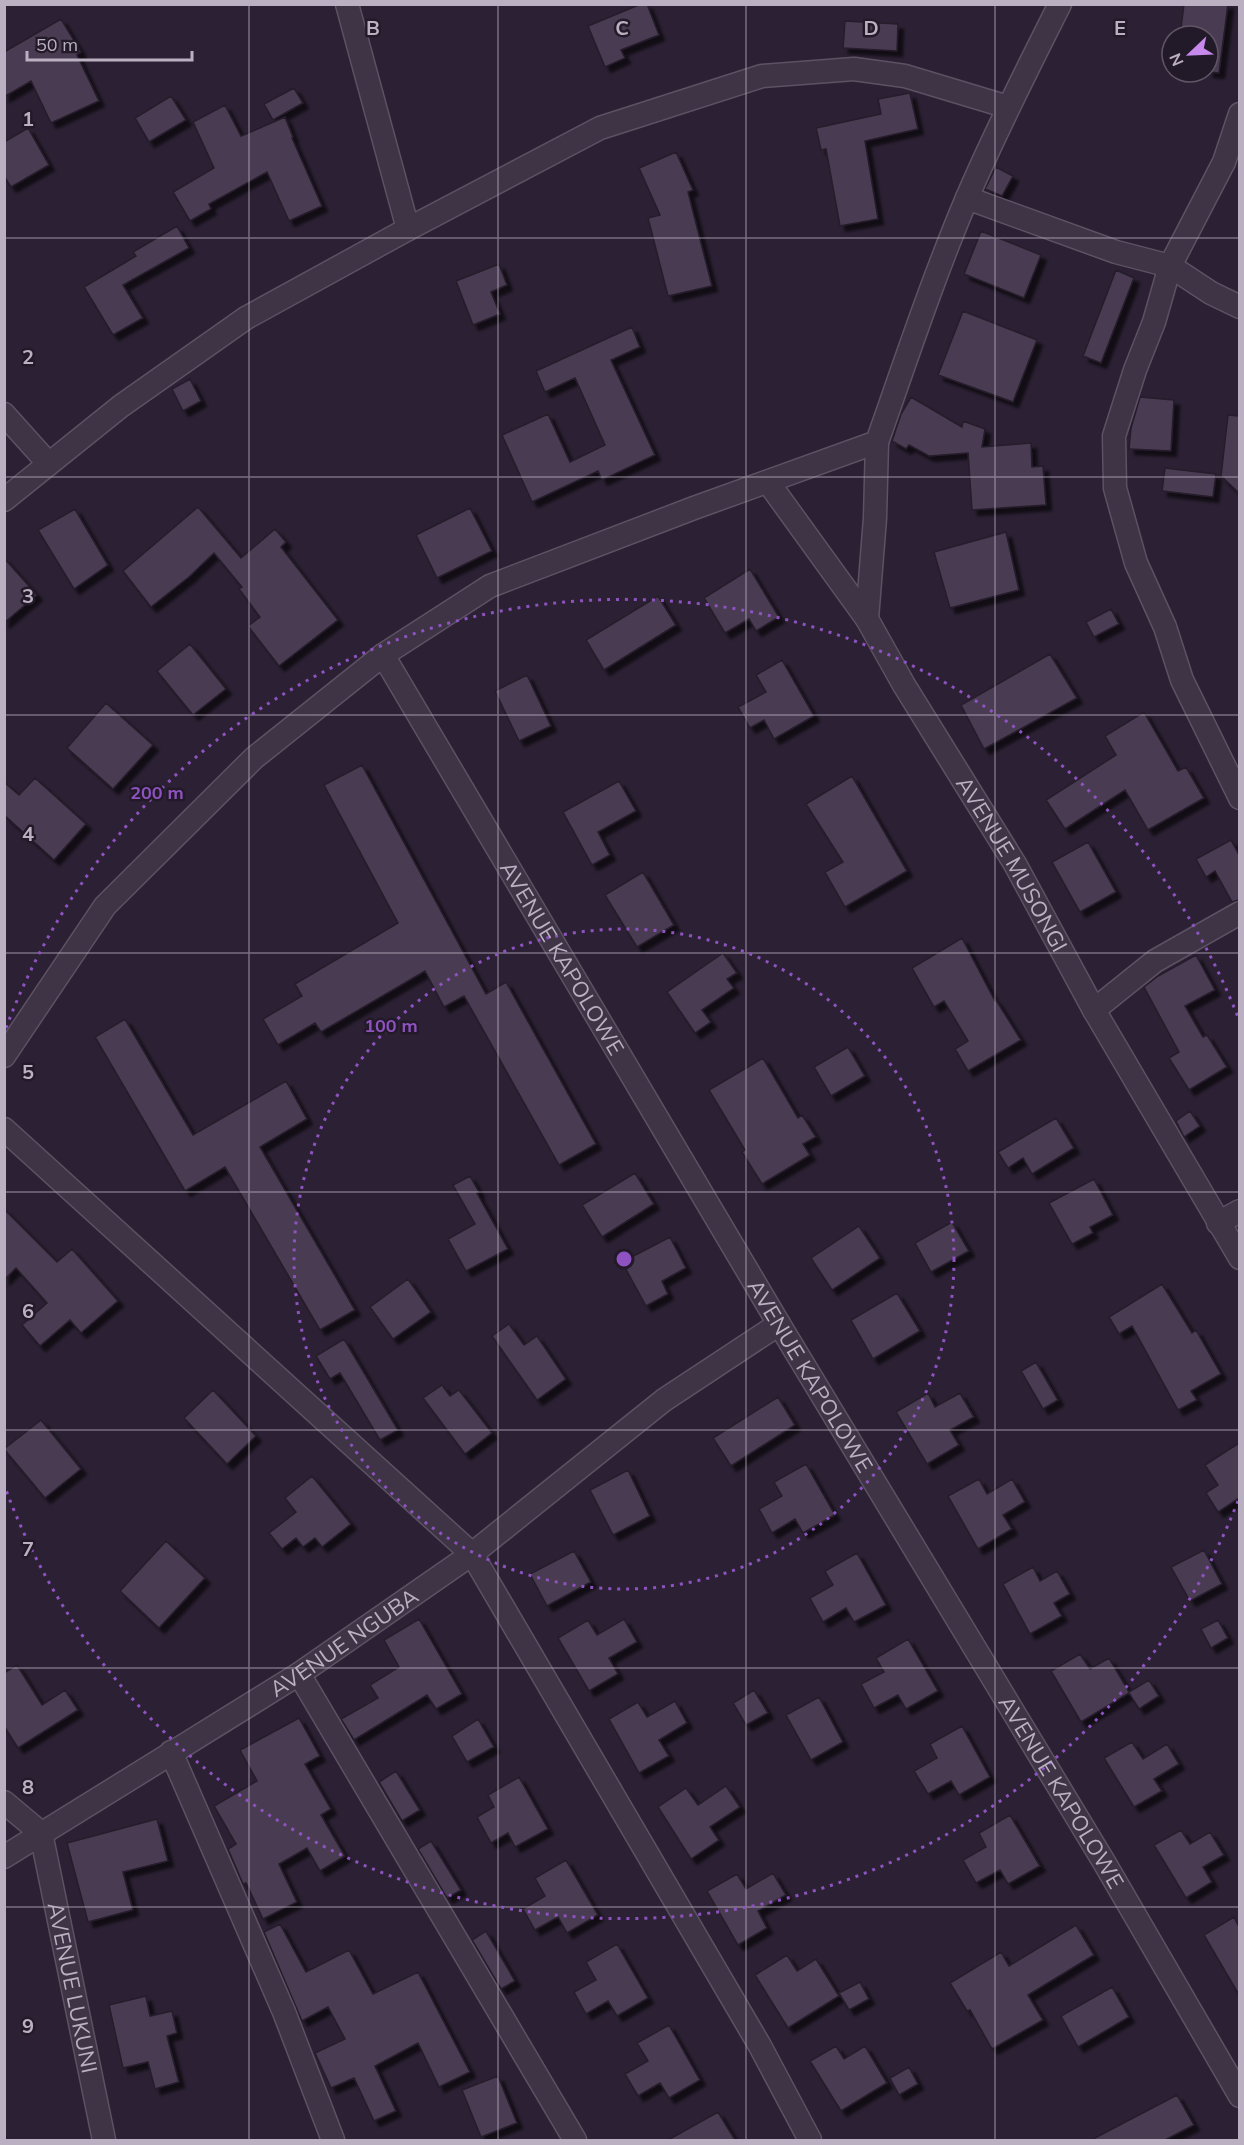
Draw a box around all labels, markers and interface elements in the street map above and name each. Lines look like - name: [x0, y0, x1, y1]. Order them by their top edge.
- text: B: [366, 15, 380, 40]
- text: C: [615, 15, 629, 40]
- text: D: [863, 15, 879, 40]
- text: E: [1114, 15, 1126, 40]
- scale bar: [27, 24, 192, 62]
- north arrow: [1160, 24, 1220, 84]
- text: 50 m: [36, 33, 78, 56]
- text: N: [1165, 50, 1188, 69]
- text: 1: [22, 106, 34, 131]
- text: 2: [22, 344, 34, 369]
- text: 3: [22, 583, 34, 608]
- street label: AVENUE MUSONGI: [950, 771, 1074, 957]
- text: 200 m: [130, 781, 184, 804]
- text: 4: [22, 821, 34, 846]
- street label: AVENUE KAPOLOWE: [494, 856, 630, 1060]
- text: 100 m: [364, 1014, 418, 1037]
- text: 5: [22, 1059, 34, 1084]
- centre of rings: [614, 1249, 634, 1269]
- street label: AVENUE KAPOLOWE: [742, 1274, 879, 1477]
- text: 6: [22, 1298, 34, 1323]
- text: 7: [22, 1536, 34, 1561]
- street label: AVENUE NGUBA: [264, 1582, 424, 1703]
- street label: AVENUE KAPOLOWE: [993, 1690, 1130, 1893]
- text: 8: [22, 1774, 34, 1799]
- street label: AVENUE LUKUNI: [42, 1900, 104, 2075]
- text: 9: [22, 2013, 34, 2038]

